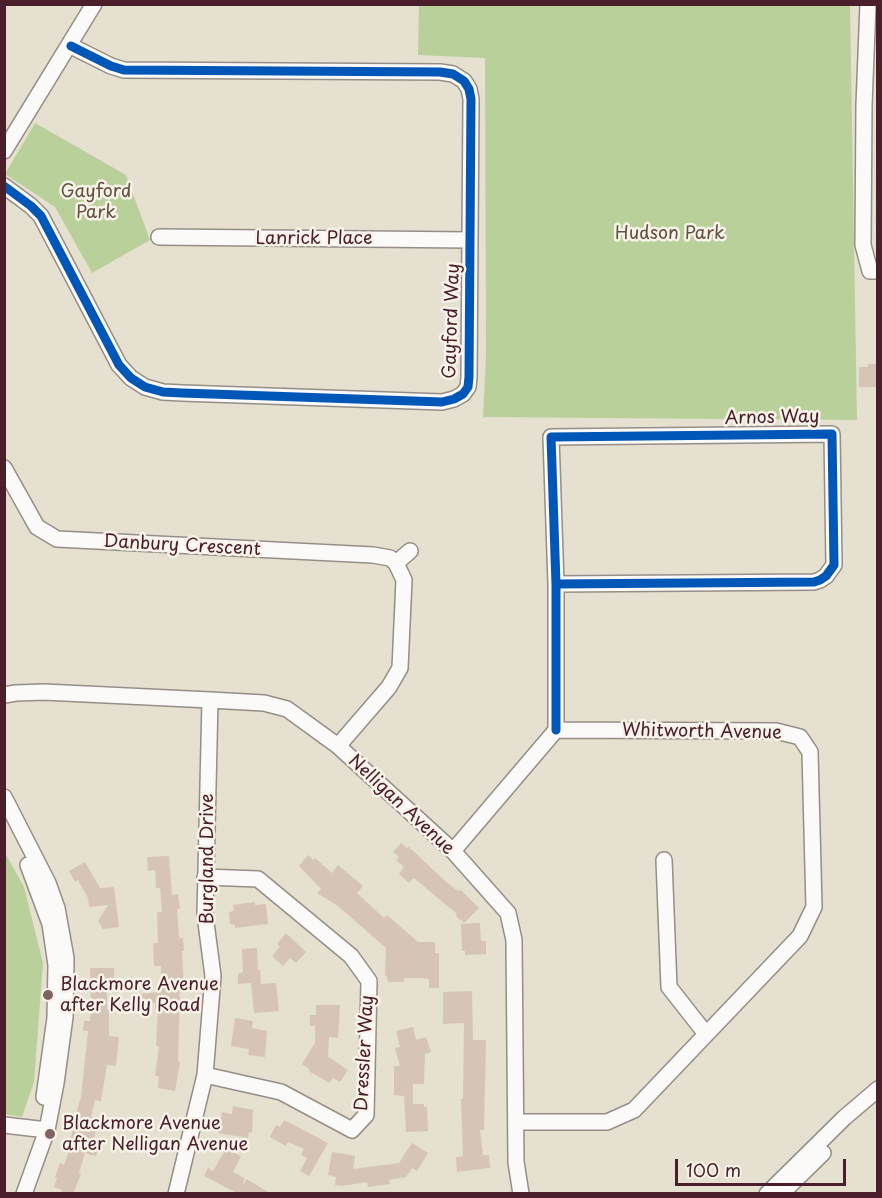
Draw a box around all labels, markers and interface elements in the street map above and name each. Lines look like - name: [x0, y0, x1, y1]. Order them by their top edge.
- park label: Gayford Park: [61, 181, 131, 224]
- park label: Hudson Park: [615, 223, 725, 245]
- street label: Lanrick Place: [255, 228, 373, 250]
- street label: Gayford Way: [439, 263, 465, 379]
- street label: Arnos Way: [724, 406, 820, 430]
- street label: Danbury Crescent: [103, 531, 261, 561]
- street label: Whitworth Avenue: [622, 720, 782, 744]
- street label: Nelligan Avenue: [344, 750, 458, 860]
- street label: Burgland Drive: [197, 793, 219, 925]
- place label: Blackmore Avenue after Kelly Road: [60, 974, 219, 1016]
- marker: Blackmore Avenue after Kelly Road: [41, 988, 55, 1002]
- street label: Dressler Way: [351, 995, 379, 1111]
- place label: Blackmore Avenue after Nelligan Avenue: [62, 1113, 248, 1156]
- marker: Blackmore Avenue after Nelligan Avenue: [43, 1127, 57, 1141]
- scale bar: [678, 1147, 849, 1185]
- text: 100 m: [686, 1156, 741, 1183]

